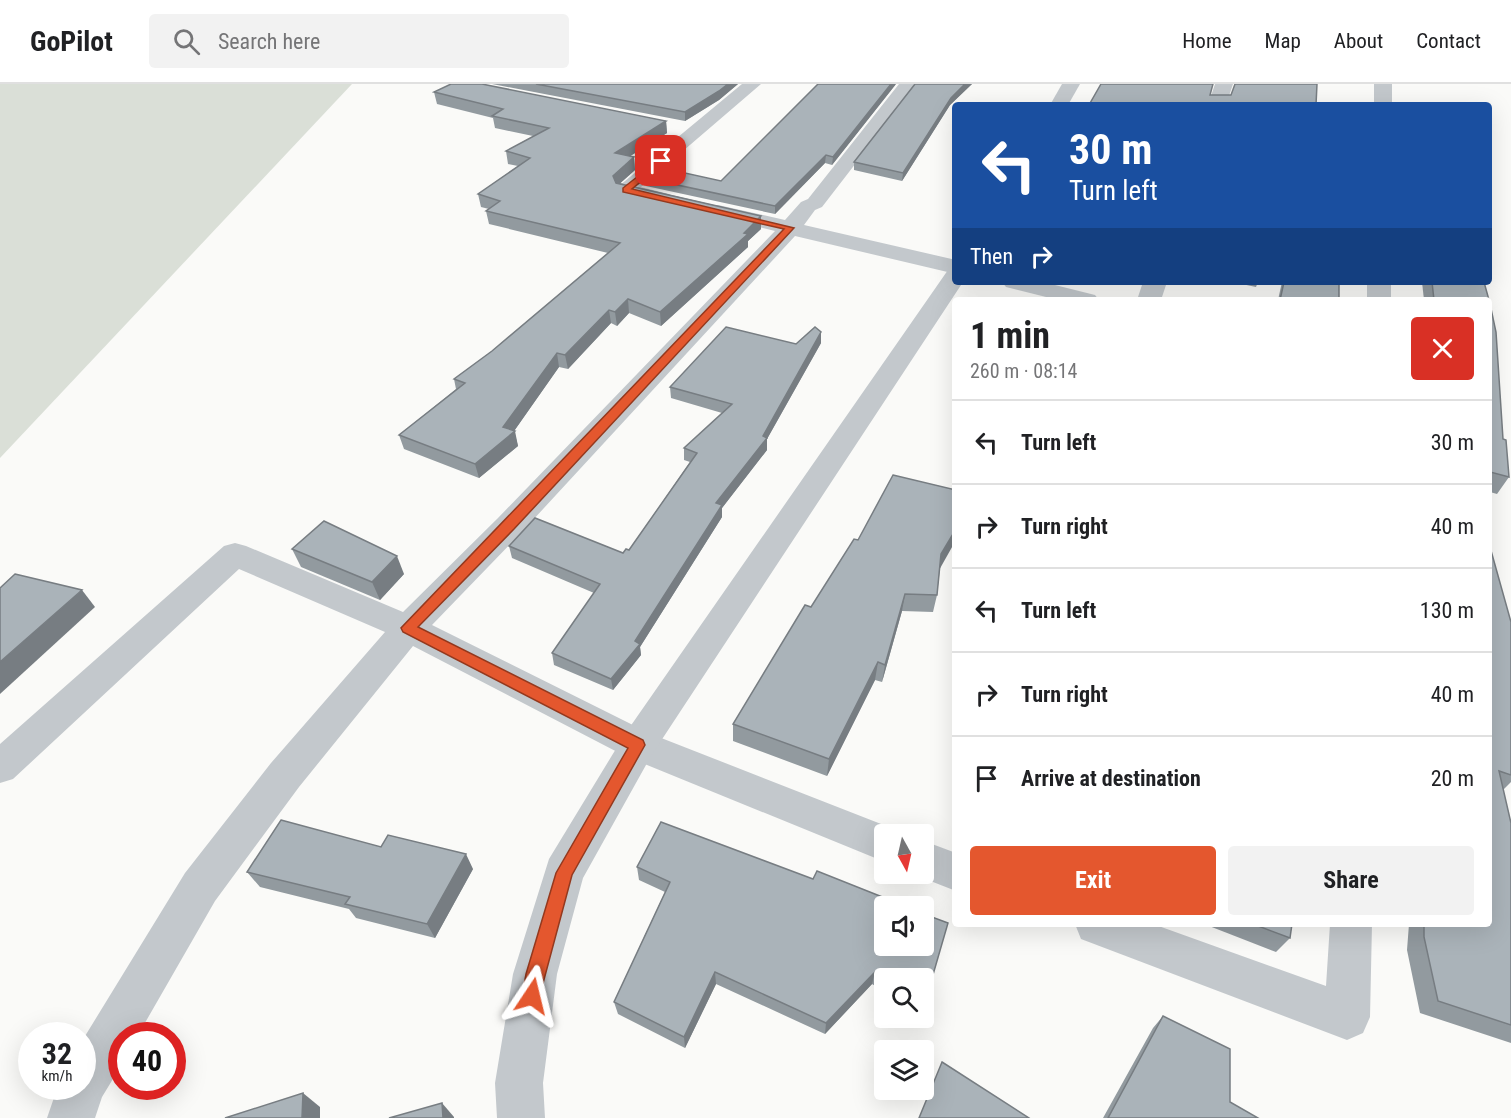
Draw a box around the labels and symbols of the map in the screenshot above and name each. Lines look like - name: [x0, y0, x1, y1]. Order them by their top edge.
- pin: [635, 135, 686, 186]
- north arrow: [874, 824, 934, 884]
- position arrow: [500, 964, 564, 1028]
- speed limit sign: 40: [108, 1022, 186, 1100]

